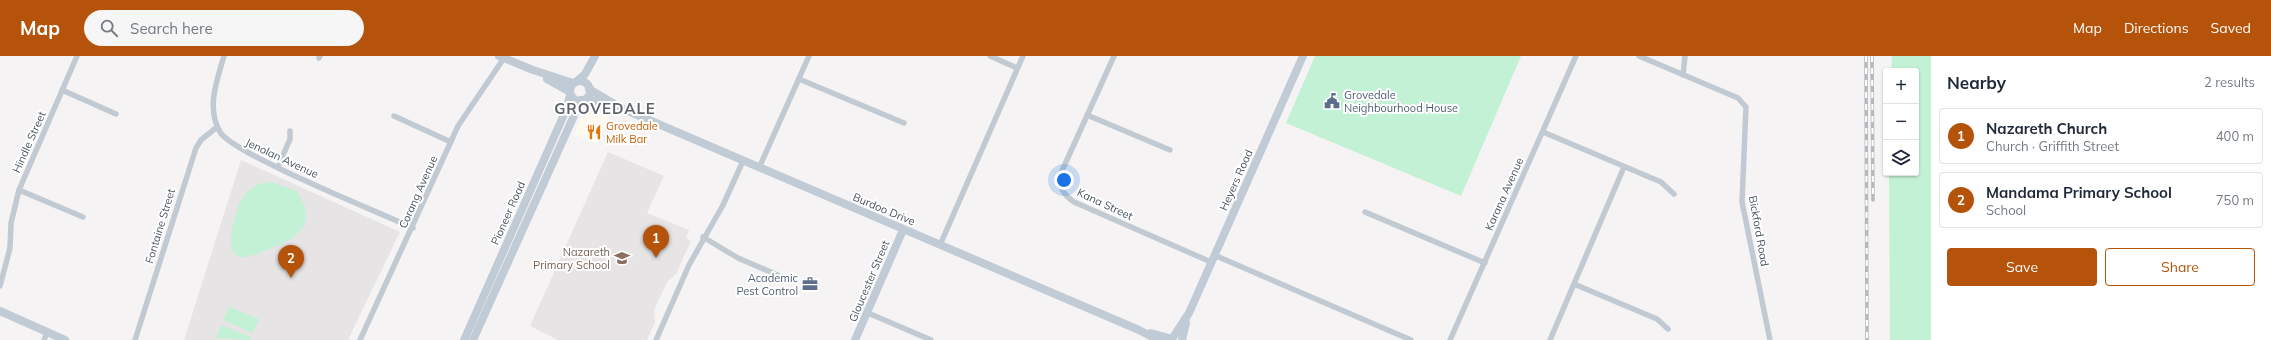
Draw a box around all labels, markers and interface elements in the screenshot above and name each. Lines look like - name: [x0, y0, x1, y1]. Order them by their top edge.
- search box: [84, 10, 364, 46]
- text: Map: [20, 16, 60, 40]
- icon: search: [98, 17, 120, 39]
- text: Search here: [130, 19, 213, 38]
- text: Map: [2073, 19, 2102, 37]
- text: Directions: [2124, 19, 2189, 37]
- text: Saved: [2211, 19, 2251, 37]
- map controls: [1883, 68, 1919, 176]
- button: +: [1883, 68, 1919, 104]
- text: Nearby: [1947, 72, 2006, 93]
- text: 2 results: [2204, 74, 2255, 90]
- place label: Grovedale Neighbourhood House: [1344, 88, 1458, 115]
- public building icon: Grovedale Neighbourhood House: [1323, 92, 1341, 110]
- district label: GROVEDALE: [554, 99, 656, 118]
- button: −: [1883, 104, 1919, 140]
- street label: Hindle Street: [9, 109, 49, 175]
- place label: Grovedale Milk Bar: [606, 119, 658, 146]
- text: Nazareth Church: [1986, 119, 2107, 138]
- restaurant icon: Grovedale Milk Bar: [585, 123, 603, 141]
- text: 1: [1957, 128, 1965, 144]
- text: 400 m: [2216, 128, 2254, 144]
- street label: Jenolan Avenue: [243, 135, 321, 181]
- text: Church · Griffith Street: [1986, 138, 2119, 154]
- button: layers: [1883, 140, 1919, 176]
- street label: Heyers Road: [1216, 147, 1256, 213]
- street label: Corang Avenue: [396, 153, 440, 231]
- street label: Karana Avenue: [1482, 155, 1526, 233]
- your location: [1054, 170, 1074, 190]
- street label: Pioneer Road: [488, 179, 528, 247]
- text: Mandama Primary School: [1986, 183, 2172, 202]
- street label: Kana Street: [1075, 185, 1135, 223]
- street label: Fontaine Street: [142, 187, 178, 265]
- street label: Burdoo Drive: [851, 190, 917, 228]
- text: 2: [1957, 192, 1965, 208]
- text: 750 m: [2216, 192, 2254, 208]
- street label: Bickford Road: [1746, 195, 1772, 267]
- text: School: [1986, 202, 2026, 218]
- pin: 1: [643, 225, 669, 258]
- street label: Gloucester Street: [846, 238, 893, 324]
- pin: 2: [278, 245, 304, 278]
- place label: Nazareth Primary School: [533, 245, 610, 272]
- button: Save: [1947, 248, 2097, 286]
- button: Share: [2105, 248, 2255, 286]
- school or university icon: Nazareth Primary School: [613, 249, 631, 267]
- place label: Academic Pest Control: [736, 271, 799, 298]
- office icon: Academic Pest Control: [801, 275, 819, 293]

